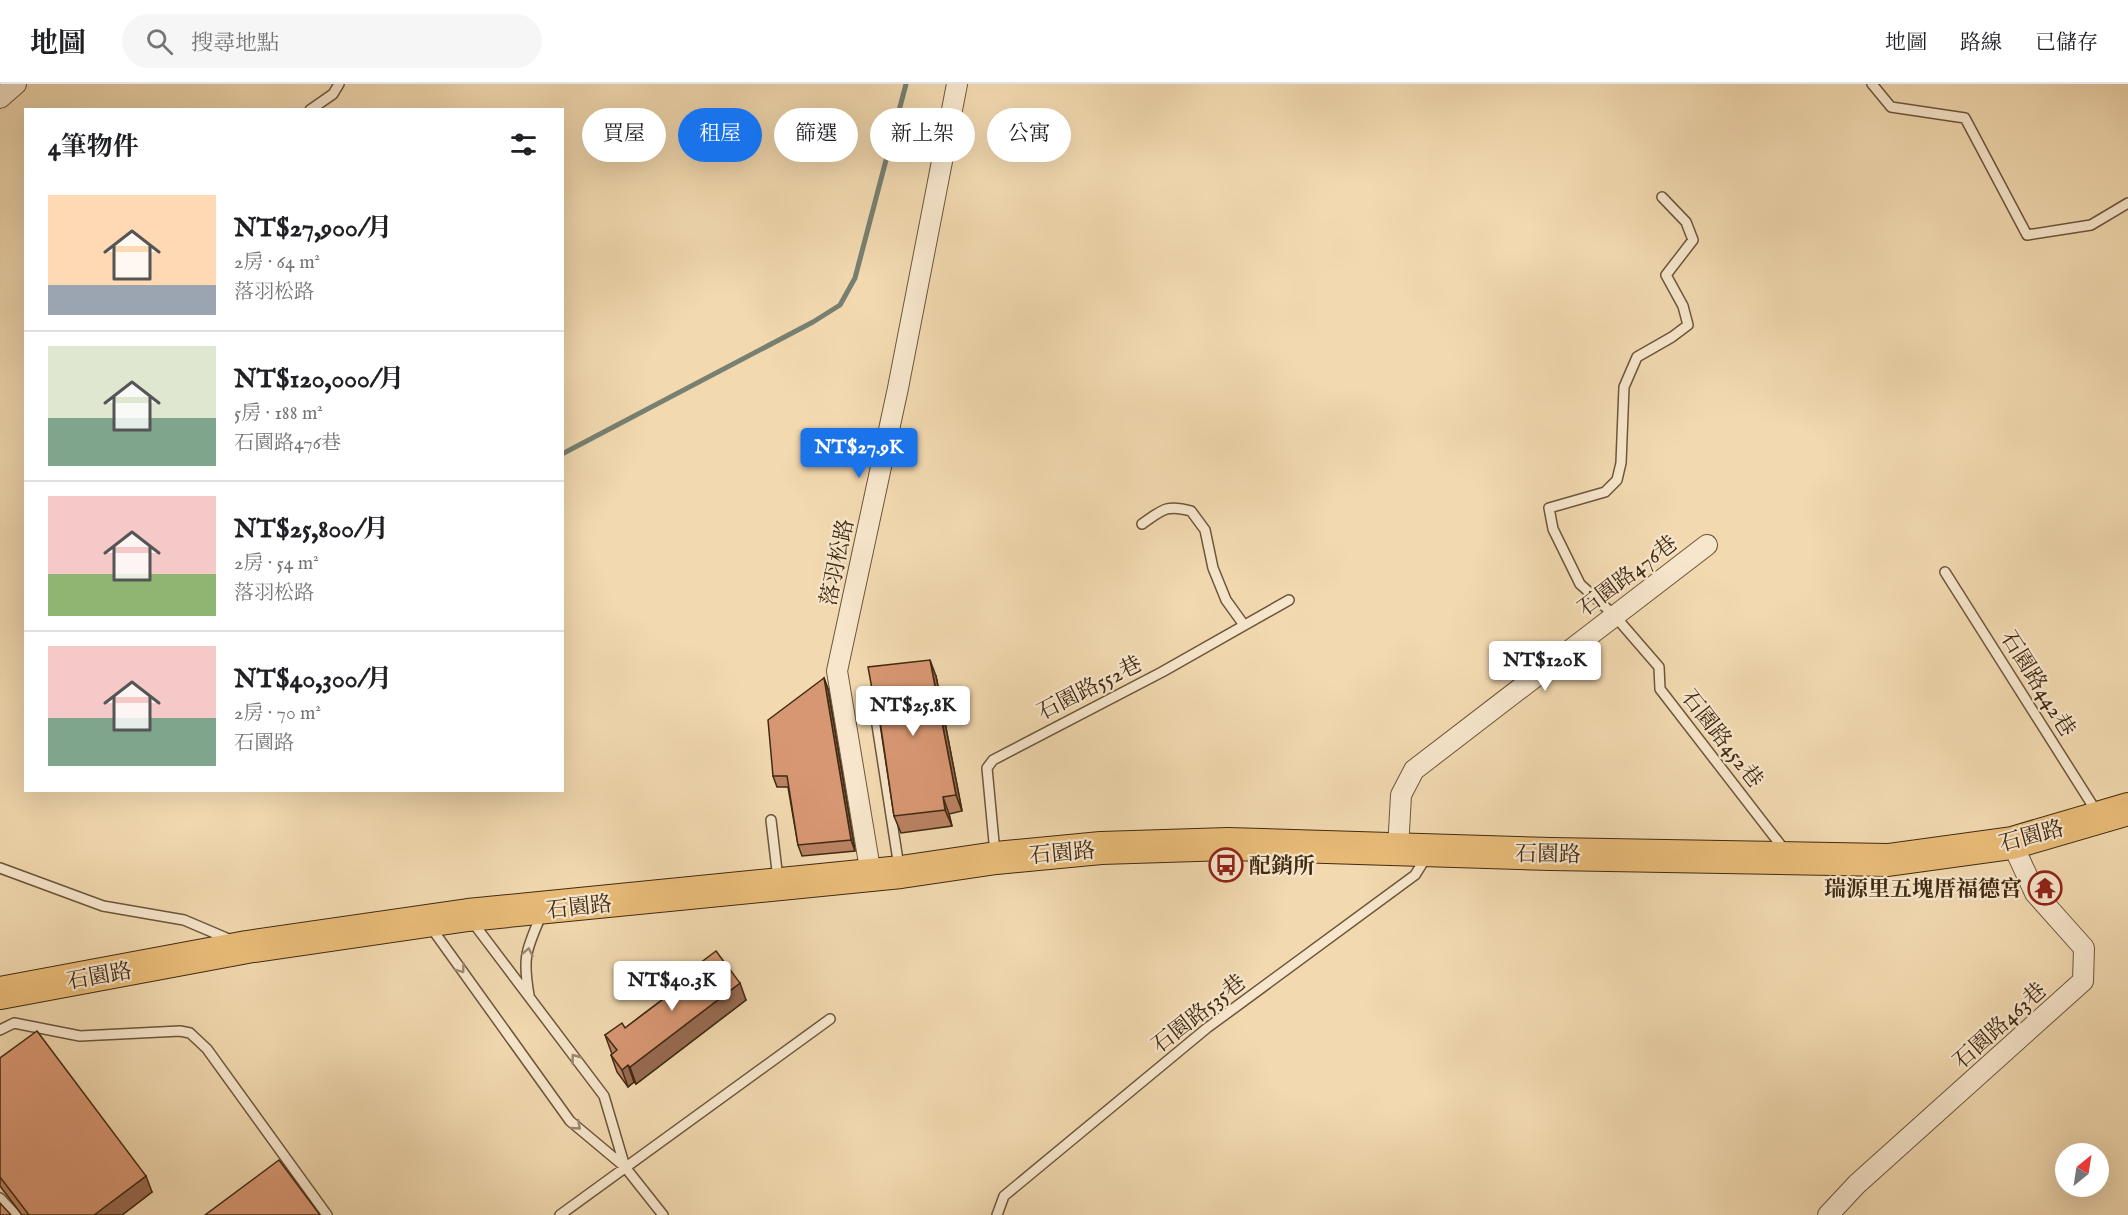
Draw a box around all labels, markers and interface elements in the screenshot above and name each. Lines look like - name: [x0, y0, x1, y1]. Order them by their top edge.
- search box: [122, 14, 542, 68]
- icon: search: [143, 25, 176, 58]
- text: 地圖: [30, 27, 86, 62]
- text: 搜尋地點: [191, 30, 279, 58]
- text: 地圖: [1885, 30, 1927, 57]
- text: 路線: [1960, 30, 2002, 57]
- text: 已儲存: [2035, 30, 2098, 57]
- chip: 買屋: [582, 108, 666, 162]
- chip: 租屋: [678, 108, 762, 162]
- chip: 篩選: [774, 108, 858, 162]
- chip: 新上架: [870, 108, 975, 162]
- chip: 公寓: [987, 108, 1071, 162]
- icon: filters: [507, 128, 540, 161]
- text: 4筆物件: [48, 131, 139, 164]
- text: NT$27,900/月: [234, 212, 393, 245]
- icon: home: [96, 219, 168, 291]
- text: 2房 · 64 m²: [234, 250, 320, 275]
- text: 落羽松路: [234, 280, 314, 305]
- text: NT$120,000/月: [234, 363, 405, 396]
- icon: home: [96, 370, 168, 442]
- text: 5房 · 188 m²: [234, 401, 323, 426]
- pin: NT$27.9K: [797, 428, 921, 479]
- text: 石園路476巷: [234, 431, 341, 456]
- text: NT$27.9K: [815, 435, 903, 460]
- text: NT$25,800/月: [234, 513, 389, 546]
- street label: 落羽松路: [815, 516, 861, 608]
- icon: home: [96, 520, 168, 592]
- street label: 石園路476巷: [1573, 530, 1684, 623]
- text: 2房 · 54 m²: [234, 551, 319, 576]
- text: 落羽松路: [234, 581, 314, 606]
- street label: 石園路442巷: [1994, 626, 2081, 742]
- pin: NT$120K: [1490, 641, 1600, 692]
- text: NT$120K: [1503, 648, 1587, 673]
- street label: 石園路552巷: [1033, 650, 1147, 727]
- text: NT$40,300/月: [234, 663, 392, 696]
- icon: home: [96, 670, 168, 742]
- street label: 石園路452巷: [1674, 685, 1768, 794]
- pin: NT$25.8K: [851, 686, 975, 737]
- text: NT$25.8K: [870, 693, 956, 718]
- text: 2房 · 70 m²: [234, 701, 321, 726]
- text: 石園路: [234, 731, 294, 756]
- street label: 石園路: [1996, 815, 2067, 859]
- street label: 石園路: [1028, 837, 1096, 871]
- street label: 石園路: [1515, 840, 1581, 870]
- bus stop icon: 配銷所: [1208, 847, 1244, 883]
- place label: 配銷所: [1249, 853, 1315, 881]
- temple icon: 瑞源里五塊厝福德宮: [2027, 870, 2063, 906]
- place label: 瑞源里五塊厝福德宮: [1824, 876, 2022, 904]
- street label: 石園路: [545, 891, 613, 925]
- one-way arrow: [521, 947, 534, 957]
- street label: 石園路: [64, 957, 134, 996]
- pin: NT$40.3K: [610, 961, 734, 1012]
- one-way arrow: [454, 963, 465, 974]
- text: NT$40.3K: [628, 968, 716, 993]
- street label: 石園路535巷: [1146, 969, 1252, 1060]
- street label: 石園路463巷: [1948, 977, 2053, 1076]
- one-way arrow: [572, 1054, 583, 1065]
- one-way arrow: [570, 1119, 581, 1130]
- north arrow: [2055, 1143, 2109, 1197]
- map controls: [2055, 1143, 2109, 1197]

